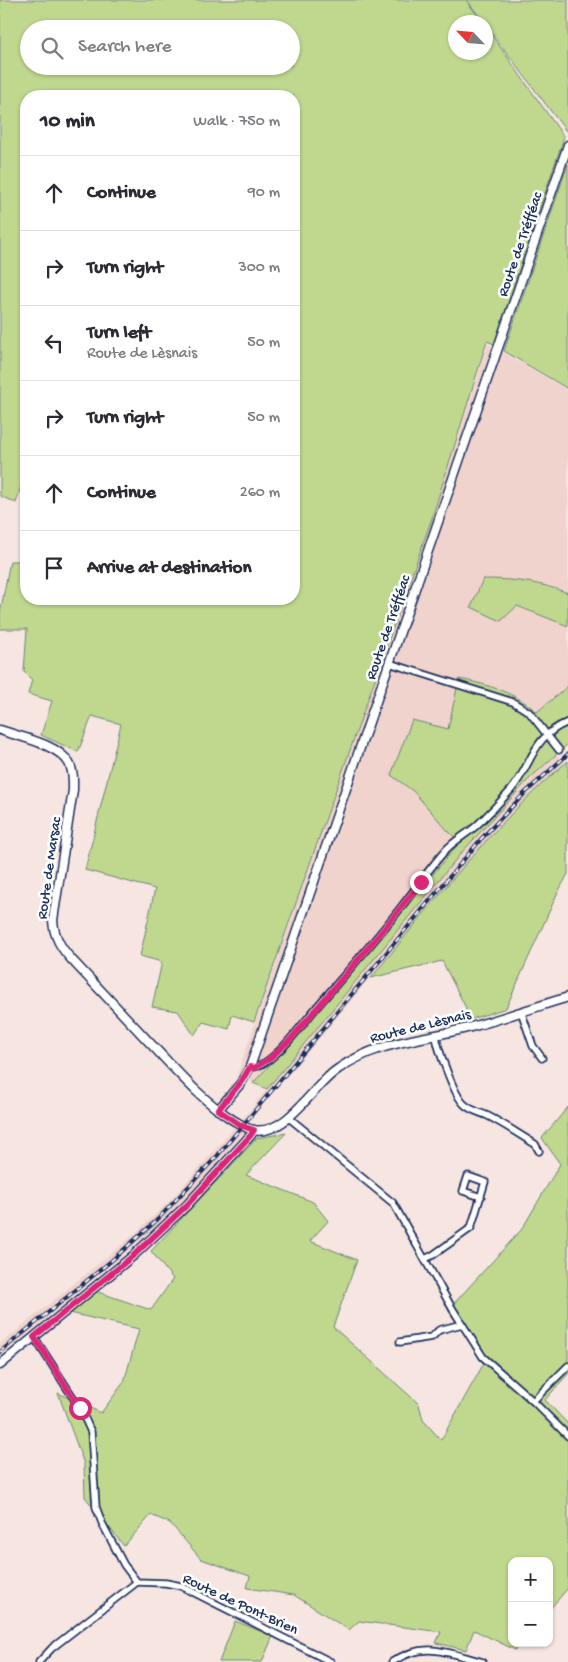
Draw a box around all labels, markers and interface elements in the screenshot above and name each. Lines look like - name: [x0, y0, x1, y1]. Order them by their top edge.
- north arrow: [448, 15, 493, 60]
- search box: [20, 20, 300, 75]
- icon: search: [38, 34, 66, 62]
- text: Search here: [78, 36, 172, 59]
- text: 10 min: [40, 110, 95, 135]
- text: Walk · 750 m: [193, 113, 280, 132]
- icon: ahead: [40, 179, 68, 207]
- text: Continue: [87, 182, 156, 205]
- text: 90 m: [248, 184, 280, 203]
- street label: Route de Tréfféac: [495, 189, 547, 299]
- icon: right: [40, 254, 68, 282]
- text: Turn right: [87, 257, 163, 280]
- text: 300 m: [238, 259, 280, 278]
- text: Turn left: [87, 322, 151, 345]
- icon: left: [40, 329, 68, 357]
- text: 50 m: [247, 334, 280, 353]
- text: Route de Lèsnais: [87, 345, 197, 364]
- icon: right: [40, 404, 68, 432]
- text: Turn right: [87, 407, 163, 430]
- text: 50 m: [247, 409, 280, 428]
- icon: ahead: [40, 479, 68, 507]
- text: Continue: [87, 482, 156, 505]
- text: 260 m: [240, 484, 280, 503]
- icon: arrive: [40, 554, 68, 582]
- text: Arrive at destination: [87, 557, 251, 580]
- street label: Route de Tréfféac: [363, 572, 415, 682]
- street label: Route de Marsac: [34, 815, 66, 921]
- route end: [410, 871, 433, 894]
- street label: Route de Lèsnais: [368, 1006, 473, 1048]
- route start: [69, 1397, 92, 1420]
- map controls: [508, 1557, 553, 1647]
- button: +: [508, 1557, 553, 1602]
- street label: Route de Pont-Brien: [180, 1570, 301, 1639]
- button: −: [508, 1602, 553, 1647]

